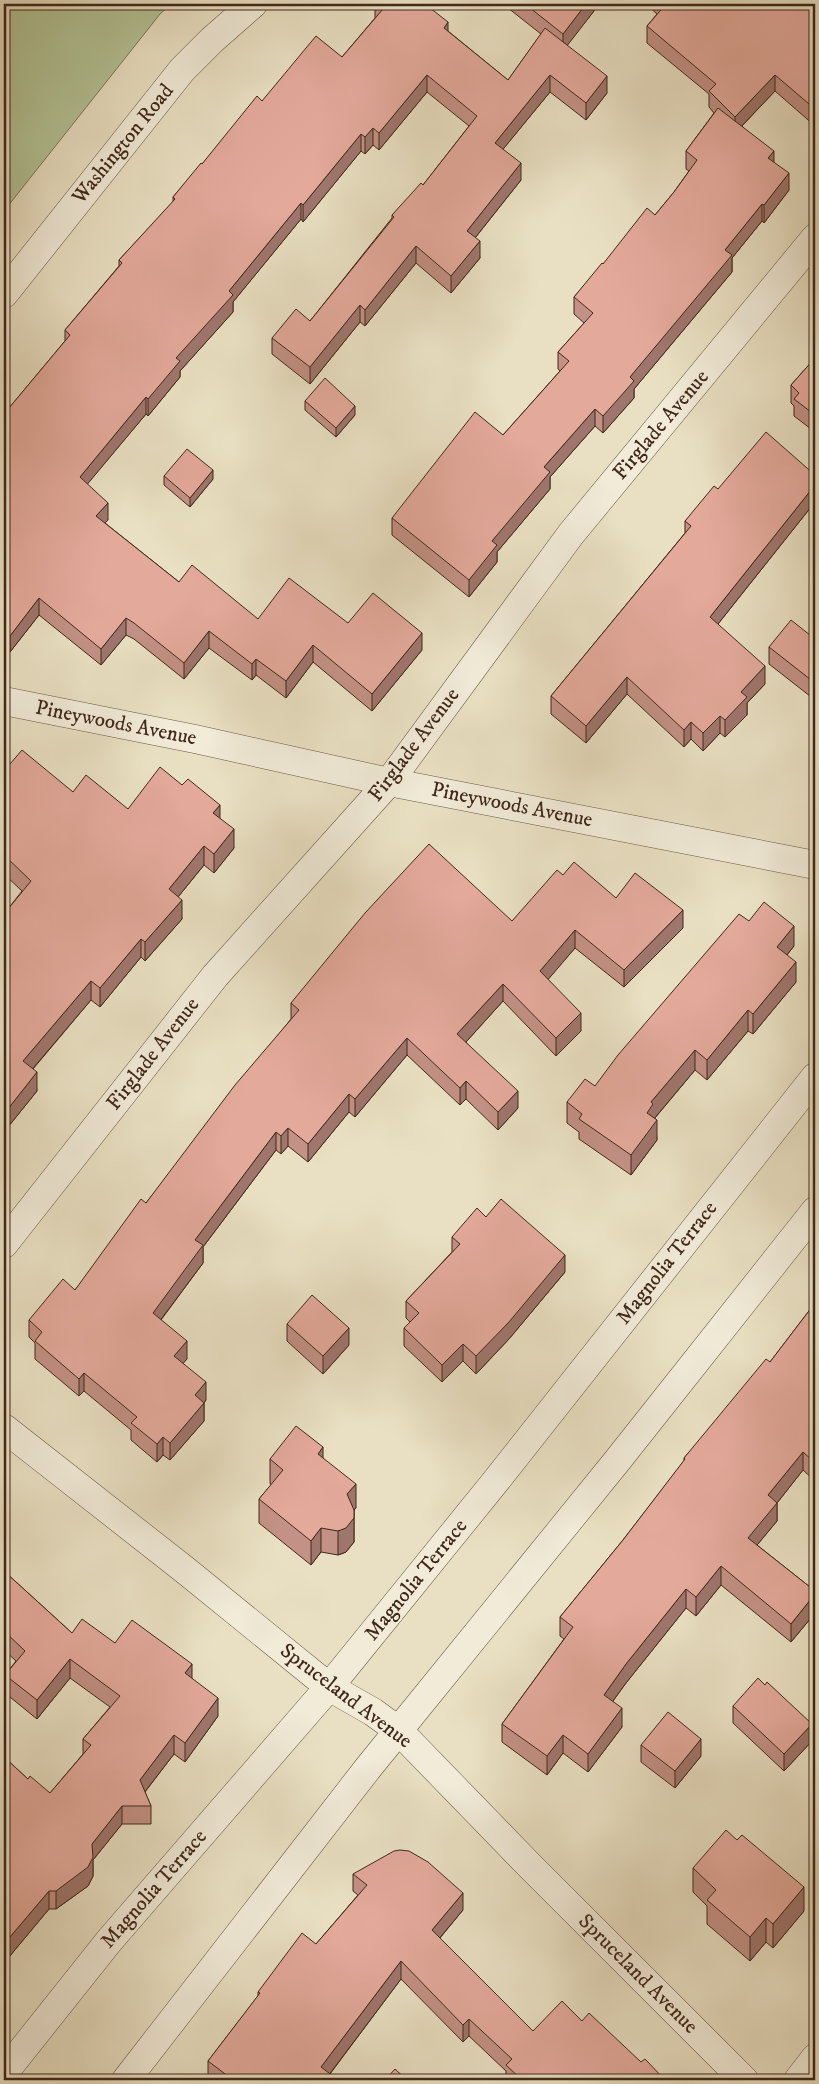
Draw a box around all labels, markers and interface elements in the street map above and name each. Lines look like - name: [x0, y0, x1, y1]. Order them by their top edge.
- street label: Washington Road: [66, 78, 180, 210]
- street label: Firglade Avenue: [607, 364, 715, 485]
- street label: Firglade Avenue: [363, 683, 465, 807]
- street label: Pineywoods Avenue: [33, 695, 199, 751]
- street label: Pineywoods Avenue: [429, 777, 595, 833]
- street label: Firglade Avenue: [101, 992, 205, 1116]
- street label: Magnolia Terrace: [611, 1196, 723, 1330]
- street label: Magnolia Terrace: [359, 1514, 473, 1646]
- street label: Spruceland Avenue: [275, 1638, 417, 1754]
- street label: Magnolia Terrace: [95, 1824, 213, 1954]
- street label: Spruceland Avenue: [573, 1909, 704, 2040]

